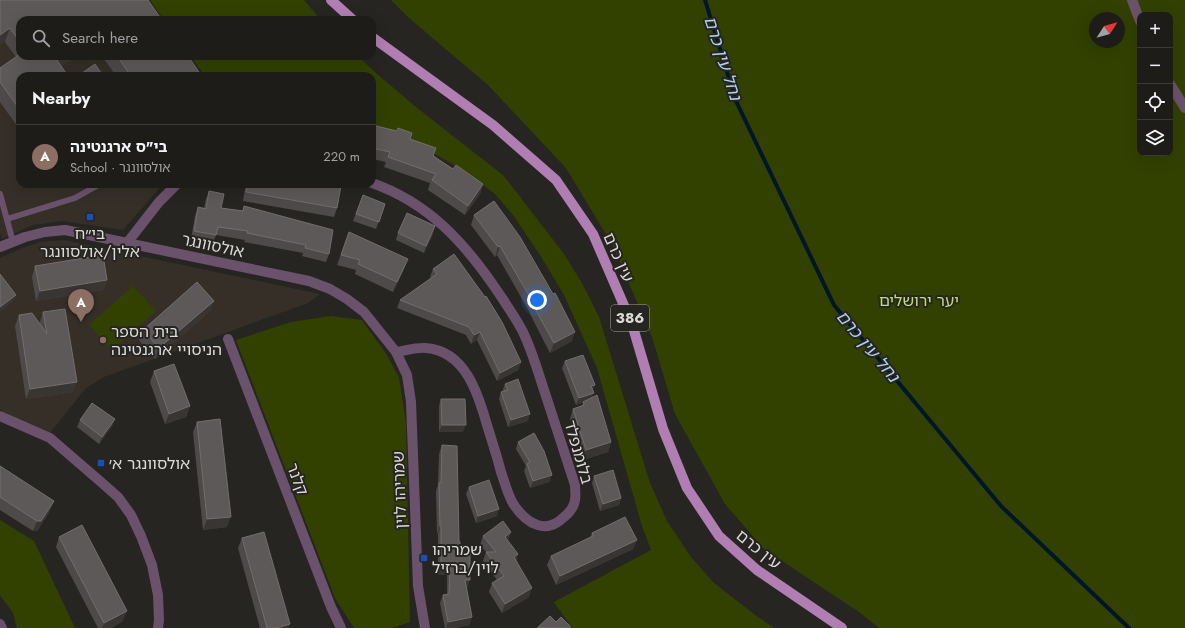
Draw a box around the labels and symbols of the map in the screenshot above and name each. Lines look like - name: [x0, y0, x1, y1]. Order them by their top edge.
- north arrow: [1089, 12, 1125, 48]
- water label: נחל עין כרם: [698, 13, 748, 104]
- marker: בי״ח אלין/אולסוונגר: [85, 212, 95, 222]
- place label: בי״ח אלין/אולסוונגר: [40, 222, 140, 263]
- street label: אולסוונגר: [180, 228, 246, 263]
- street label: עין כרם: [597, 229, 640, 286]
- pin: A: [68, 289, 94, 322]
- park label: יער ירושלים: [879, 289, 959, 312]
- your location: [527, 290, 547, 310]
- road number: 386: [611, 305, 649, 331]
- water label: נחל עין כרם: [831, 305, 906, 388]
- place label: בית הספר הניסויי ארגנטינה: [111, 320, 222, 361]
- marker: בית הספר הניסויי ארגנטינה: [98, 335, 108, 345]
- street label: בלומנפלד: [558, 418, 599, 487]
- street label: שמריהו לוין: [387, 451, 412, 529]
- place label: אולסוונגר א׳: [109, 452, 190, 475]
- marker: אולסוונגר א׳: [96, 458, 106, 468]
- street label: קלנר: [281, 460, 314, 499]
- street label: עין כרם: [731, 524, 786, 575]
- place label: שמריהו לוין/ברזיל: [432, 538, 499, 579]
- marker: שמריהו לוין/ברזיל: [419, 553, 429, 563]

